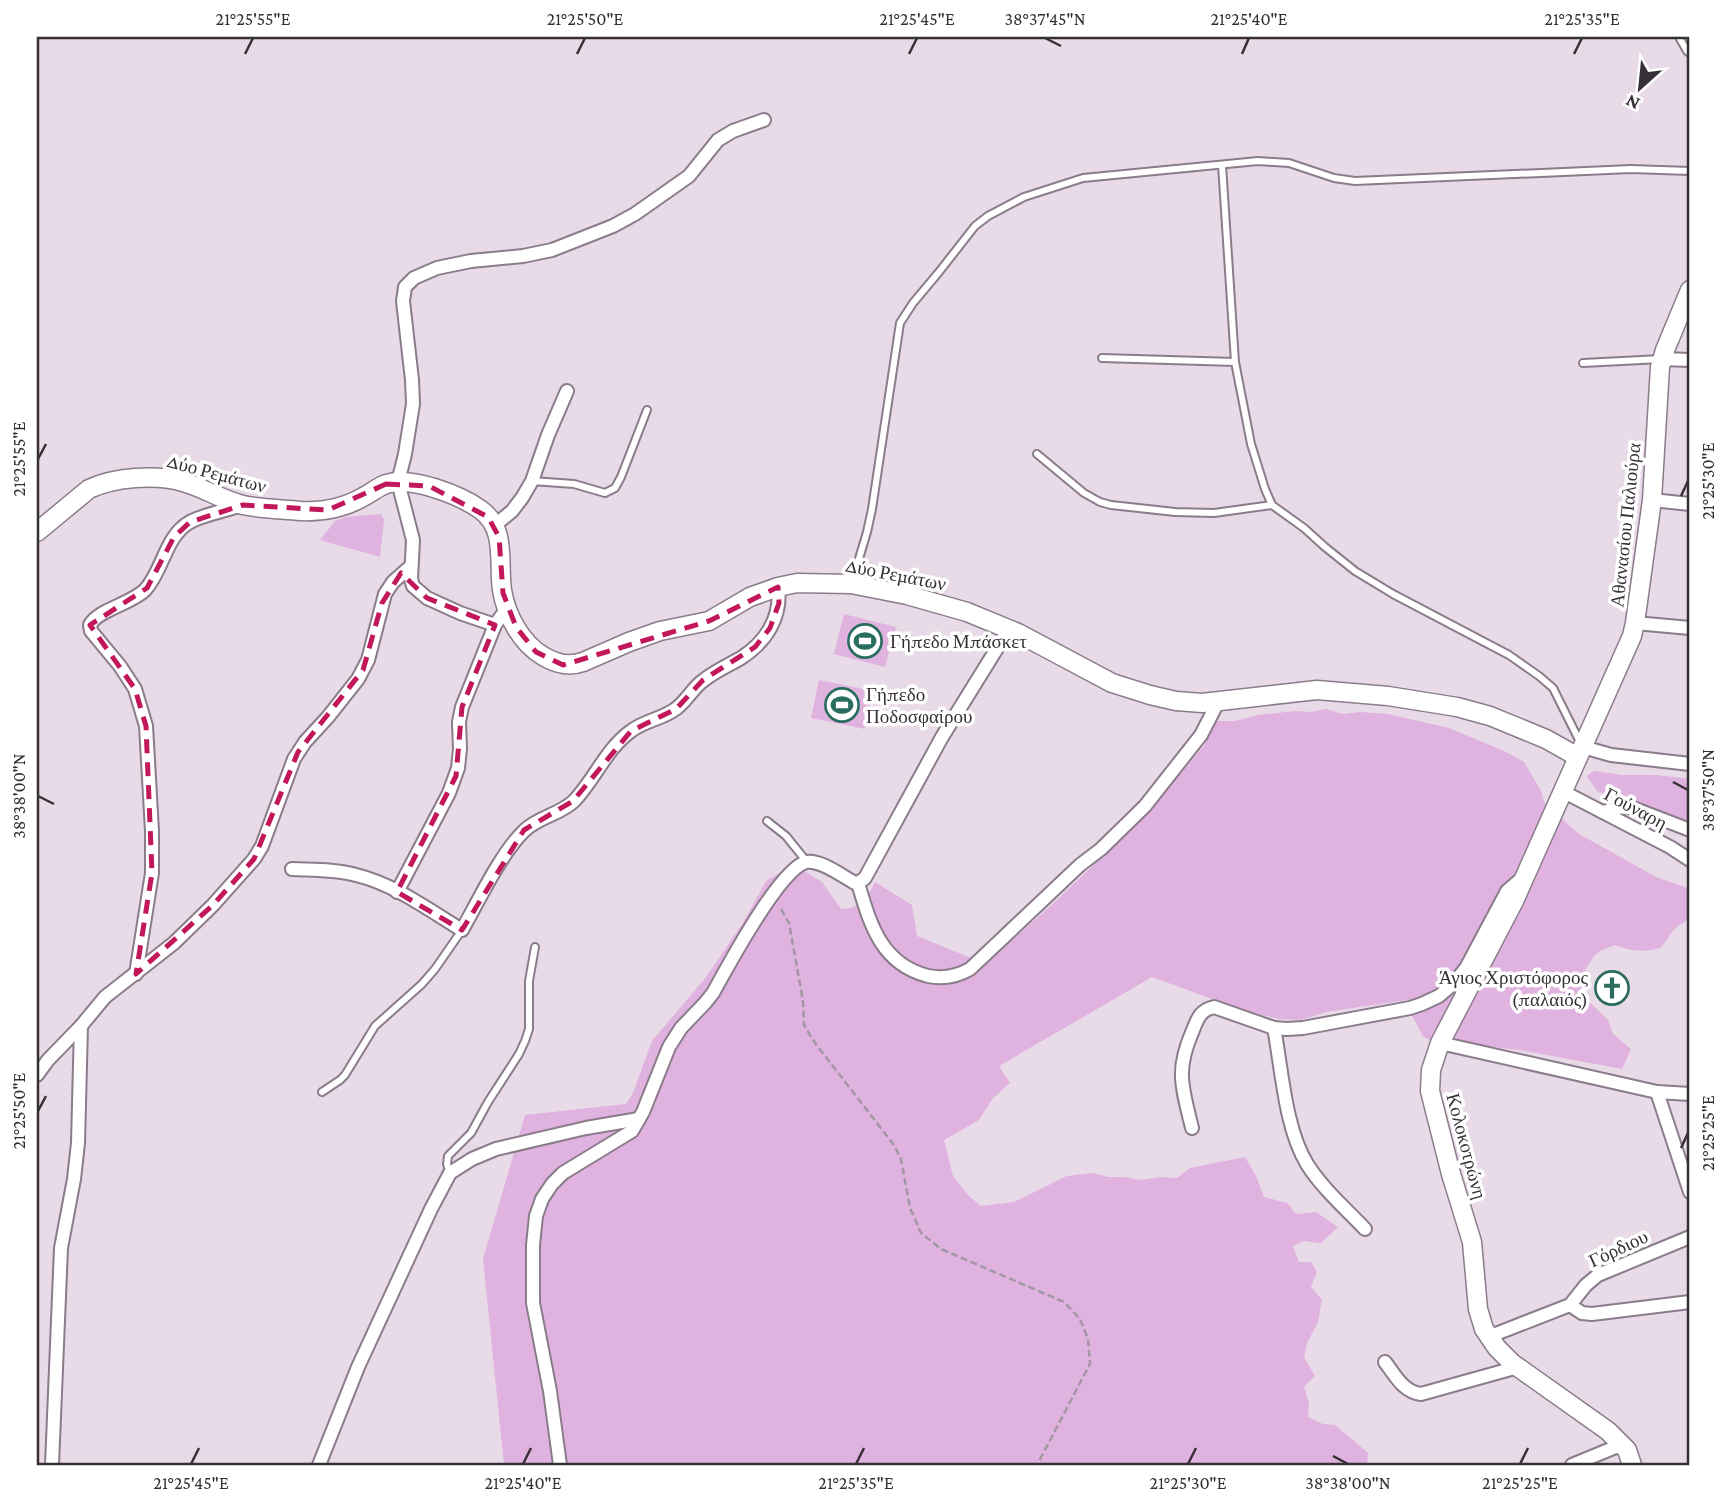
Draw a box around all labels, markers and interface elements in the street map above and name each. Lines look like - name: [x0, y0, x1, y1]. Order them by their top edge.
- text: 21°25'55"E: [216, 9, 291, 29]
- text: 21°25'50"E: [547, 9, 624, 29]
- text: 21°25'45"E: [879, 9, 955, 29]
- text: 38°37'45"N: [1004, 9, 1086, 29]
- text: 21°25'40"E: [1211, 9, 1288, 29]
- text: 21°25'35"E: [1544, 9, 1620, 29]
- north arrow: [1604, 52, 1674, 122]
- text: N: [1622, 90, 1643, 115]
- text: 21°25'55"E: [9, 421, 29, 496]
- street label: Αθανασίου Παλιούρα: [1606, 442, 1645, 608]
- text: 21°25'30"E: [1698, 442, 1718, 519]
- street label: Δύο Ρεμάτων: [165, 450, 269, 497]
- street label: Δύο Ρεμάτων: [844, 554, 948, 595]
- sports icon: Γήπεδο Μπάσκετ: [846, 622, 884, 660]
- place label: Γήπεδο Μπάσκετ: [890, 631, 1027, 652]
- place label: Γήπεδο Ποδοσφαίρου: [866, 684, 972, 727]
- sports icon: Γήπεδο Ποδοσφαίρου: [823, 686, 861, 724]
- text: 38°37'50"N: [1698, 749, 1718, 831]
- text: 38°38'00"N: [9, 753, 29, 839]
- street label: Γούναρη: [1601, 783, 1671, 834]
- place label: Άγιος Χριστόφορος (παλαιός): [1439, 967, 1588, 1011]
- church icon: Άγιος Χριστόφορος (παλαιός): [1593, 969, 1631, 1007]
- text: 21°25'50"E: [9, 1072, 29, 1149]
- street label: Κολοκοτρώνη: [1442, 1091, 1491, 1201]
- text: 21°25'25"E: [1698, 1095, 1718, 1171]
- street label: Γόρδιου: [1585, 1226, 1651, 1271]
- text: 21°25'45"E: [153, 1473, 229, 1493]
- text: 21°25'40"E: [485, 1473, 562, 1493]
- text: 21°25'35"E: [818, 1473, 894, 1493]
- text: 21°25'30"E: [1150, 1473, 1227, 1493]
- text: 38°38'00"N: [1305, 1473, 1391, 1493]
- text: 21°25'25"E: [1482, 1473, 1558, 1493]

